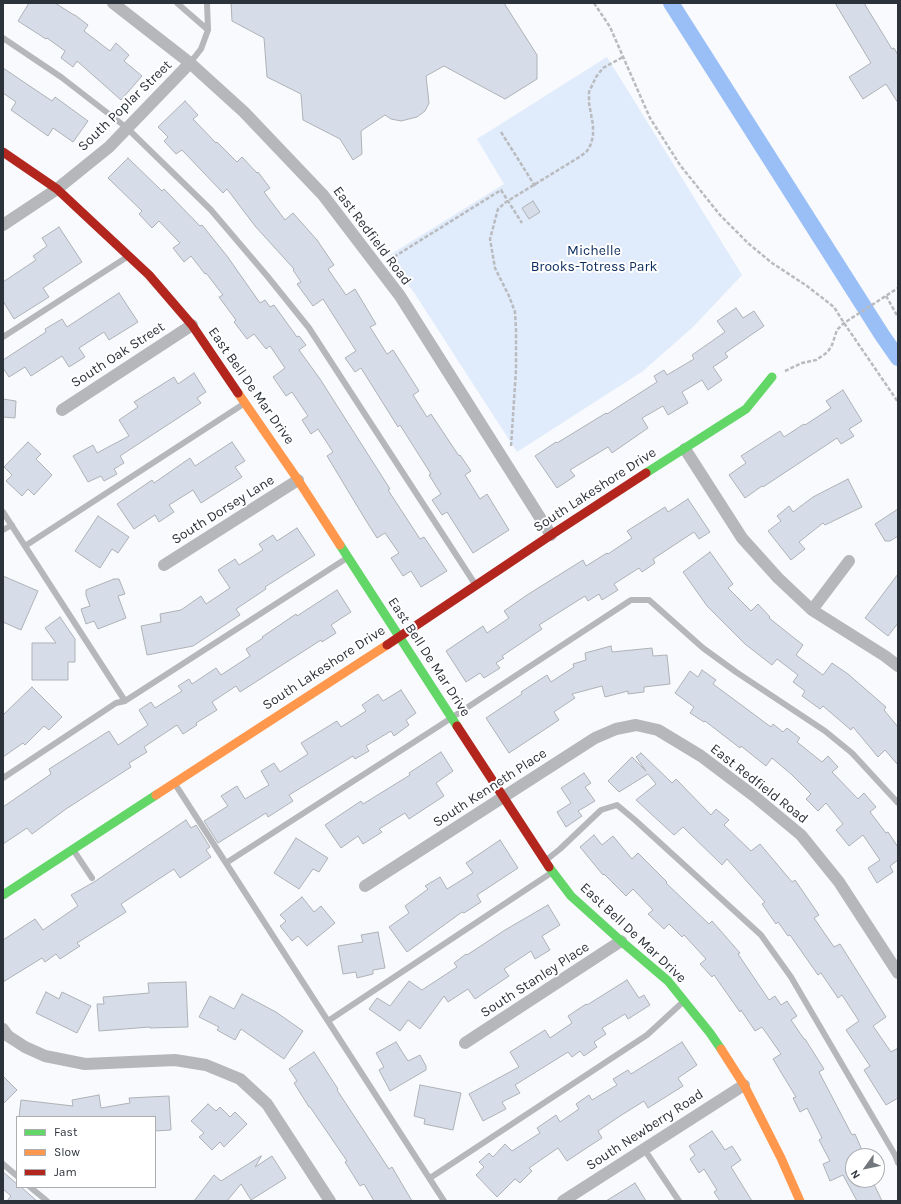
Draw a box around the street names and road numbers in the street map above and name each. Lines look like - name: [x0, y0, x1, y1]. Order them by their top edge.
- street label: South Poplar Street: [75, 57, 175, 155]
- street label: East Redfield Road: [329, 183, 415, 289]
- street label: South Oak Street: [68, 319, 168, 391]
- street label: East Bell De Mar Drive: [204, 324, 298, 448]
- street label: South Lakeshore Drive: [531, 444, 659, 536]
- street label: South Dorsey Lane: [169, 472, 277, 548]
- street label: East Bell De Mar Drive: [384, 594, 474, 720]
- street label: South Lakeshore Drive: [260, 622, 388, 714]
- street label: East Redfield Road: [707, 741, 811, 827]
- street label: South Kenneth Place: [430, 745, 550, 831]
- street label: East Bell De Mar Drive: [576, 879, 690, 987]
- street label: South Stanley Place: [477, 939, 593, 1021]
- street label: South Newberry Road: [583, 1086, 707, 1174]

